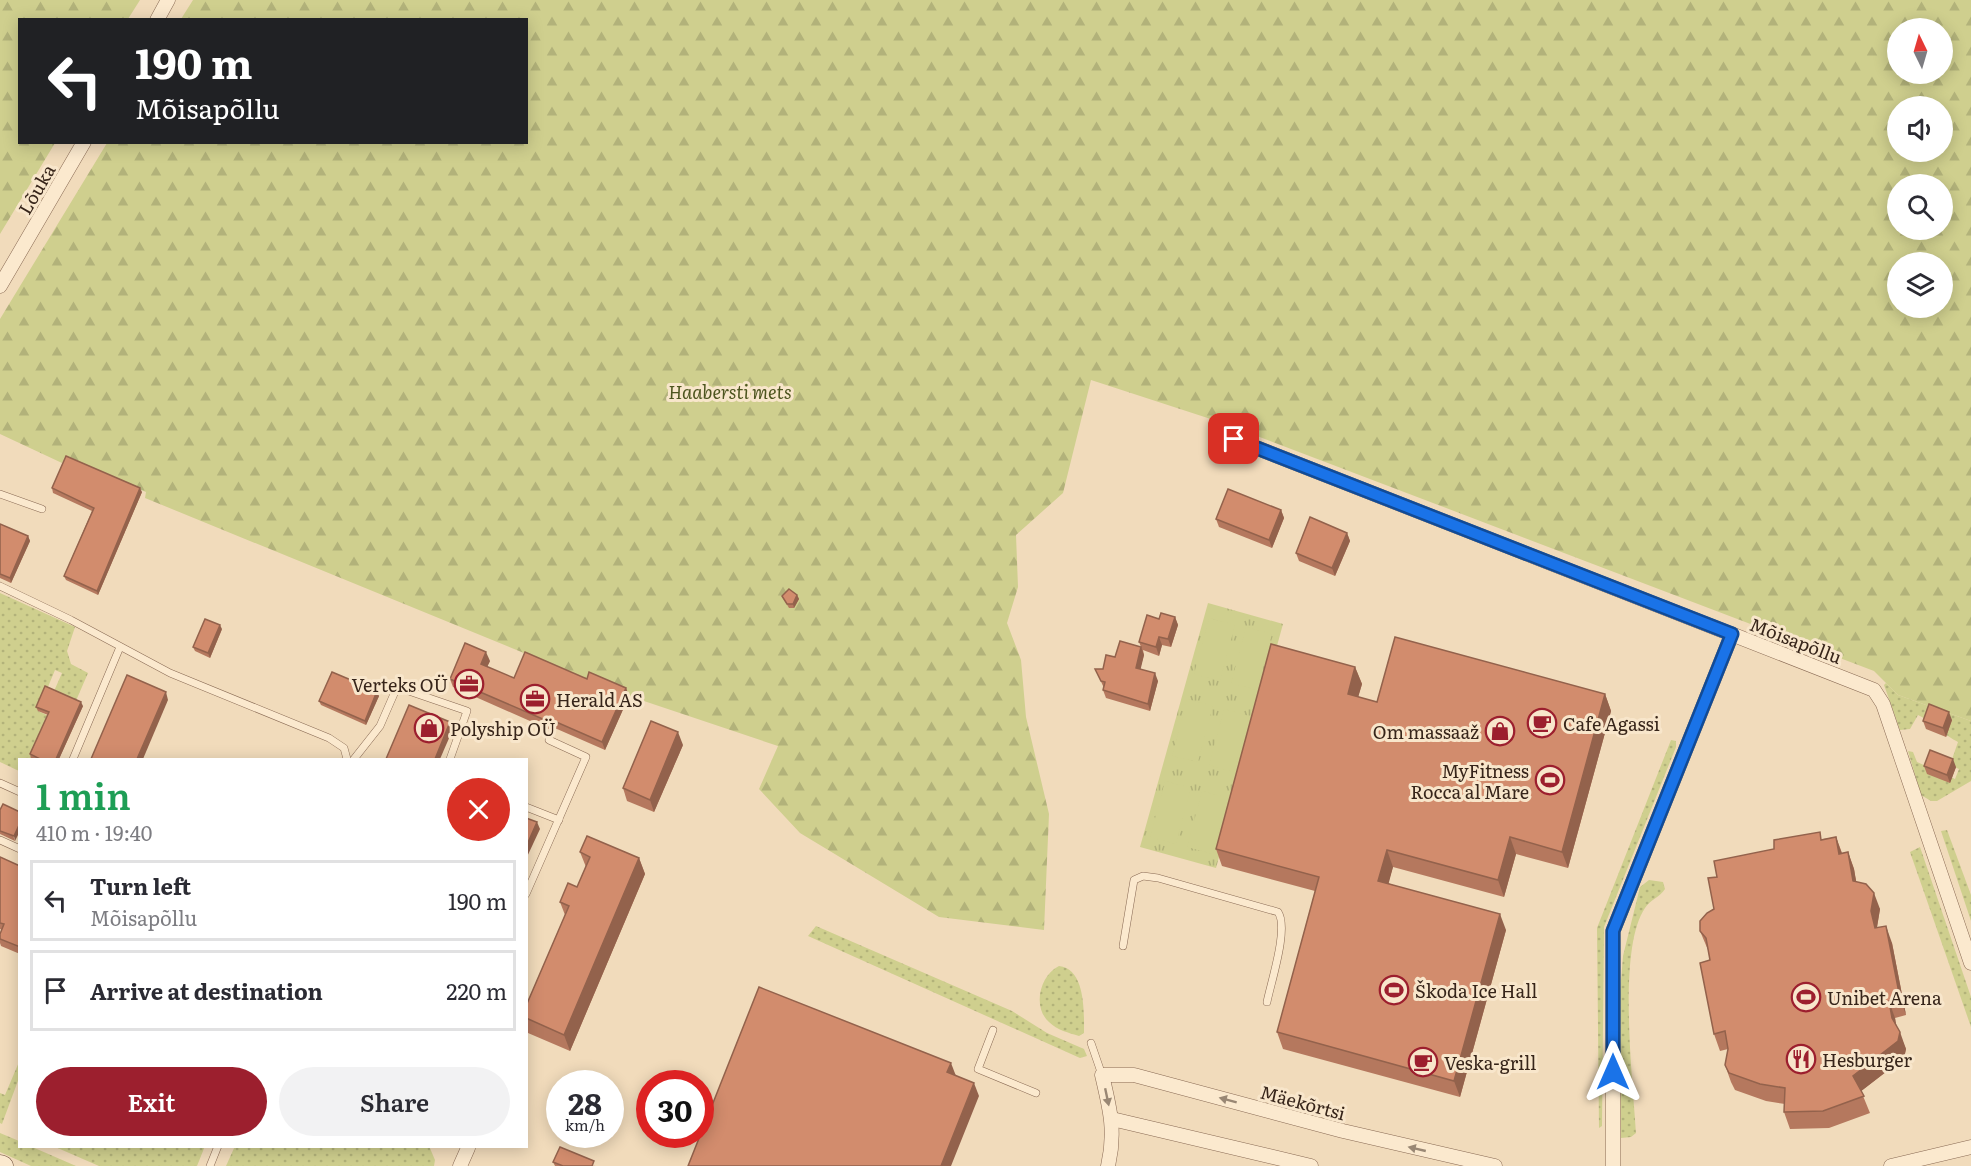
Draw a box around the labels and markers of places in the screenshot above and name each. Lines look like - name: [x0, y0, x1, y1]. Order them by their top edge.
- pin: [1208, 413, 1259, 464]
- office icon: Verteks OÜ: [453, 668, 485, 700]
- place label: Verteks OÜ: [352, 671, 448, 698]
- office icon: Herald AS: [519, 683, 551, 715]
- place label: Herald AS: [556, 686, 643, 713]
- cafe icon: Cafe Agassi: [1526, 707, 1558, 739]
- place label: Cafe Agassi: [1563, 710, 1660, 737]
- shop icon: Polyship OÜ: [413, 712, 445, 744]
- place label: Polyship OÜ: [450, 715, 555, 742]
- shop icon: Om massaaž: [1484, 715, 1516, 747]
- place label: Om massaaž: [1373, 718, 1479, 745]
- place label: MyFitness Rocca al Mare: [1411, 757, 1529, 805]
- sports icon: MyFitness Rocca al Mare: [1534, 764, 1566, 796]
- sports icon: Škoda Ice Hall: [1378, 974, 1410, 1006]
- place label: Škoda Ice Hall: [1415, 977, 1537, 1004]
- sports icon: Unibet Arena: [1790, 981, 1822, 1013]
- place label: Unibet Arena: [1827, 984, 1942, 1011]
- restaurant icon: Hesburger: [1785, 1043, 1817, 1075]
- cafe icon: Veska-grill: [1407, 1046, 1439, 1078]
- place label: Hesburger: [1822, 1046, 1912, 1073]
- place label: Veska-grill: [1444, 1049, 1536, 1076]

